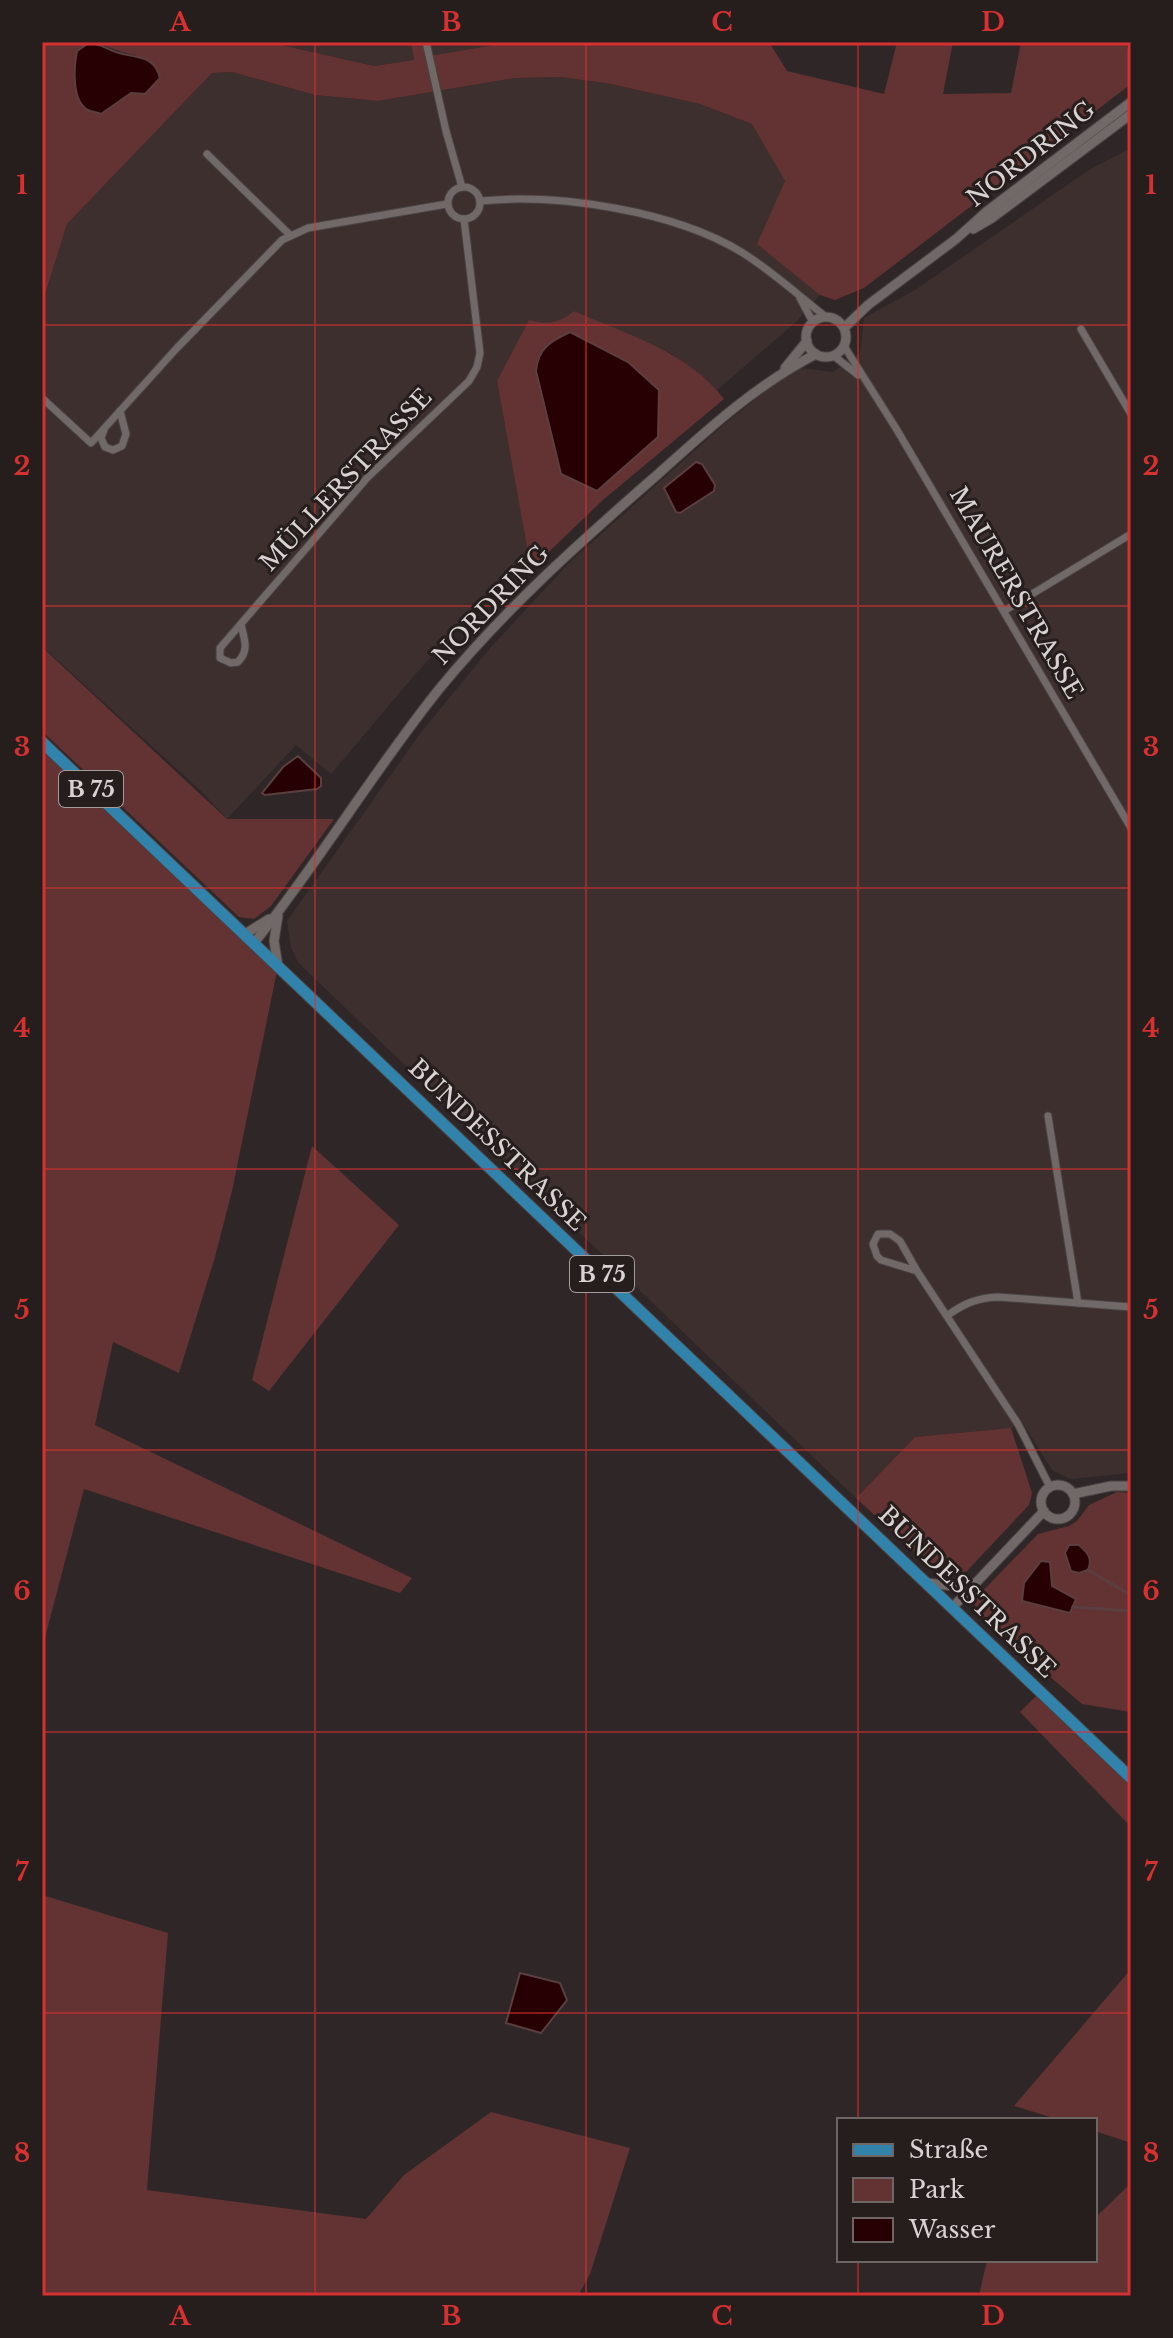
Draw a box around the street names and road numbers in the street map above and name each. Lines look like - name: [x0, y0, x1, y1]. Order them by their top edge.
- street label: NORDRING: [961, 94, 1101, 213]
- street label: MÜLLERSTRASSE: [253, 382, 438, 577]
- street label: MAURERSTRASSE: [944, 482, 1089, 704]
- street label: NORDRING: [426, 539, 555, 670]
- road number: B 75: [59, 771, 123, 807]
- street label: BUNDESSTRASSE: [403, 1053, 592, 1237]
- road number: B 75: [570, 1256, 634, 1292]
- street label: BUNDESSTRASSE: [873, 1500, 1062, 1684]

